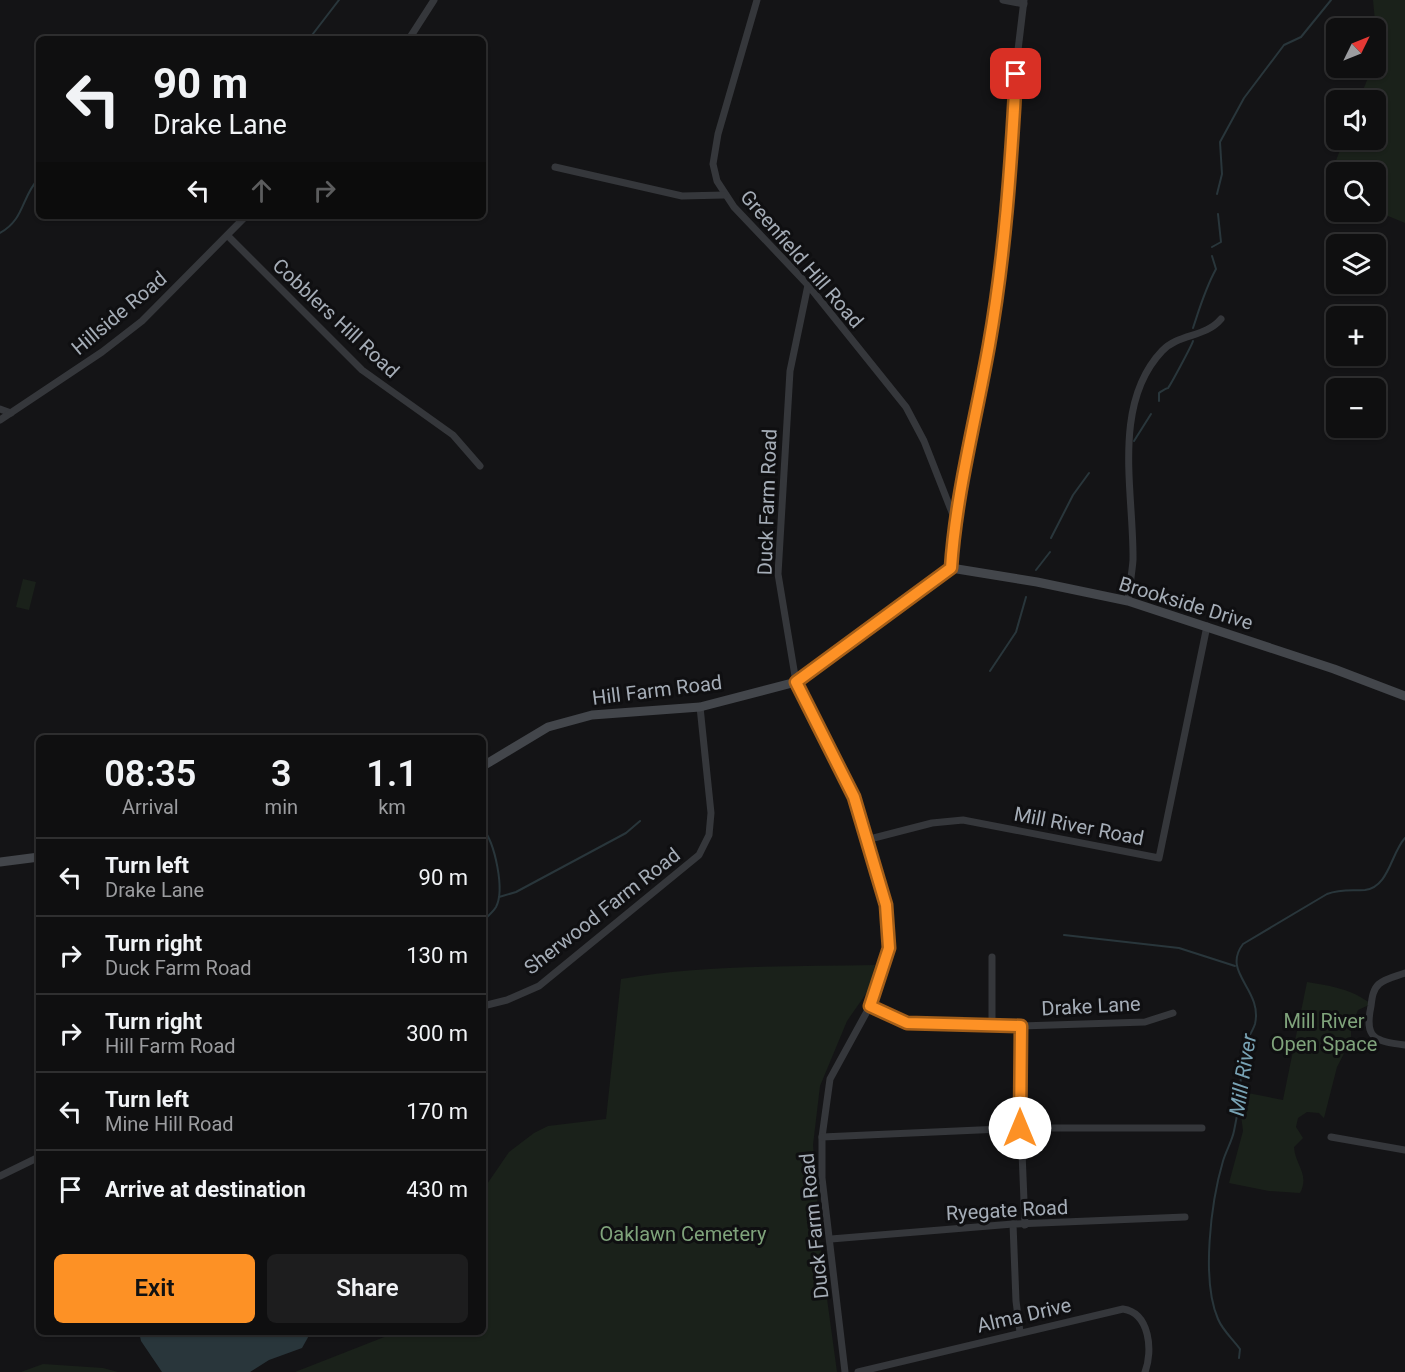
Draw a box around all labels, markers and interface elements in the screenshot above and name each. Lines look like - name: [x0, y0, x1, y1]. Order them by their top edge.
- north arrow: [1326, 18, 1386, 78]
- map controls: [1326, 18, 1386, 438]
- pin: [990, 48, 1041, 99]
- icon: arrive: [999, 57, 1032, 90]
- text: 90 m: [153, 59, 248, 108]
- icon: left: [54, 60, 132, 138]
- button: sound: [1326, 90, 1386, 150]
- text: Drake Lane: [153, 109, 287, 141]
- button: search: [1326, 162, 1386, 222]
- icon: left: [182, 174, 215, 207]
- icon: ahead: [245, 174, 278, 207]
- icon: right: [308, 174, 341, 207]
- street label: Greenfield Hill Road: [736, 185, 868, 333]
- button: layers: [1326, 234, 1386, 294]
- street label: Cobblers Hill Road: [268, 253, 404, 383]
- street label: Hillside Road: [67, 266, 171, 360]
- button: +: [1326, 306, 1386, 366]
- button: −: [1326, 378, 1386, 438]
- street label: Duck Farm Road: [752, 428, 782, 576]
- street label: Brookside Drive: [1116, 571, 1256, 635]
- street label: Hill Farm Road: [591, 670, 723, 710]
- text: 08:35: [104, 753, 196, 795]
- text: 3: [271, 753, 292, 795]
- text: 1.1: [366, 753, 418, 795]
- text: Arrival: [122, 795, 179, 819]
- text: min: [265, 795, 298, 819]
- text: km: [378, 795, 406, 819]
- street label: Mill River Road: [1012, 802, 1146, 850]
- street label: Sherwood Farm Road: [519, 843, 685, 979]
- text: Turn left: [105, 853, 189, 878]
- icon: left: [54, 861, 87, 894]
- text: 90 m: [419, 865, 468, 890]
- text: Drake Lane: [105, 878, 204, 902]
- text: Turn right: [105, 931, 202, 956]
- icon: right: [54, 939, 87, 972]
- text: 130 m: [406, 943, 468, 968]
- text: Duck Farm Road: [105, 956, 251, 980]
- street label: Drake Lane: [1041, 991, 1141, 1021]
- text: Turn right: [105, 1009, 202, 1034]
- park label: Mill River Open Space: [1271, 1009, 1377, 1056]
- icon: right: [54, 1017, 87, 1050]
- text: 300 m: [406, 1021, 468, 1046]
- water label: Mill River: [1225, 1031, 1261, 1118]
- text: Hill Farm Road: [105, 1034, 236, 1058]
- text: Turn left: [105, 1087, 189, 1112]
- icon: left: [54, 1095, 87, 1128]
- position arrow: [988, 1096, 1052, 1160]
- text: 170 m: [406, 1099, 468, 1124]
- text: Mine Hill Road: [105, 1112, 234, 1136]
- street label: Duck Farm Road: [794, 1152, 834, 1300]
- icon: arrive: [54, 1173, 87, 1206]
- text: Arrive at destination: [105, 1177, 306, 1202]
- text: 430 m: [406, 1177, 468, 1202]
- street label: Ryegate Road: [945, 1195, 1069, 1225]
- park label: Oaklawn Cemetery: [600, 1222, 767, 1246]
- button: Exit: [54, 1254, 255, 1323]
- button: Share: [267, 1254, 468, 1323]
- street label: Alma Drive: [974, 1292, 1074, 1338]

